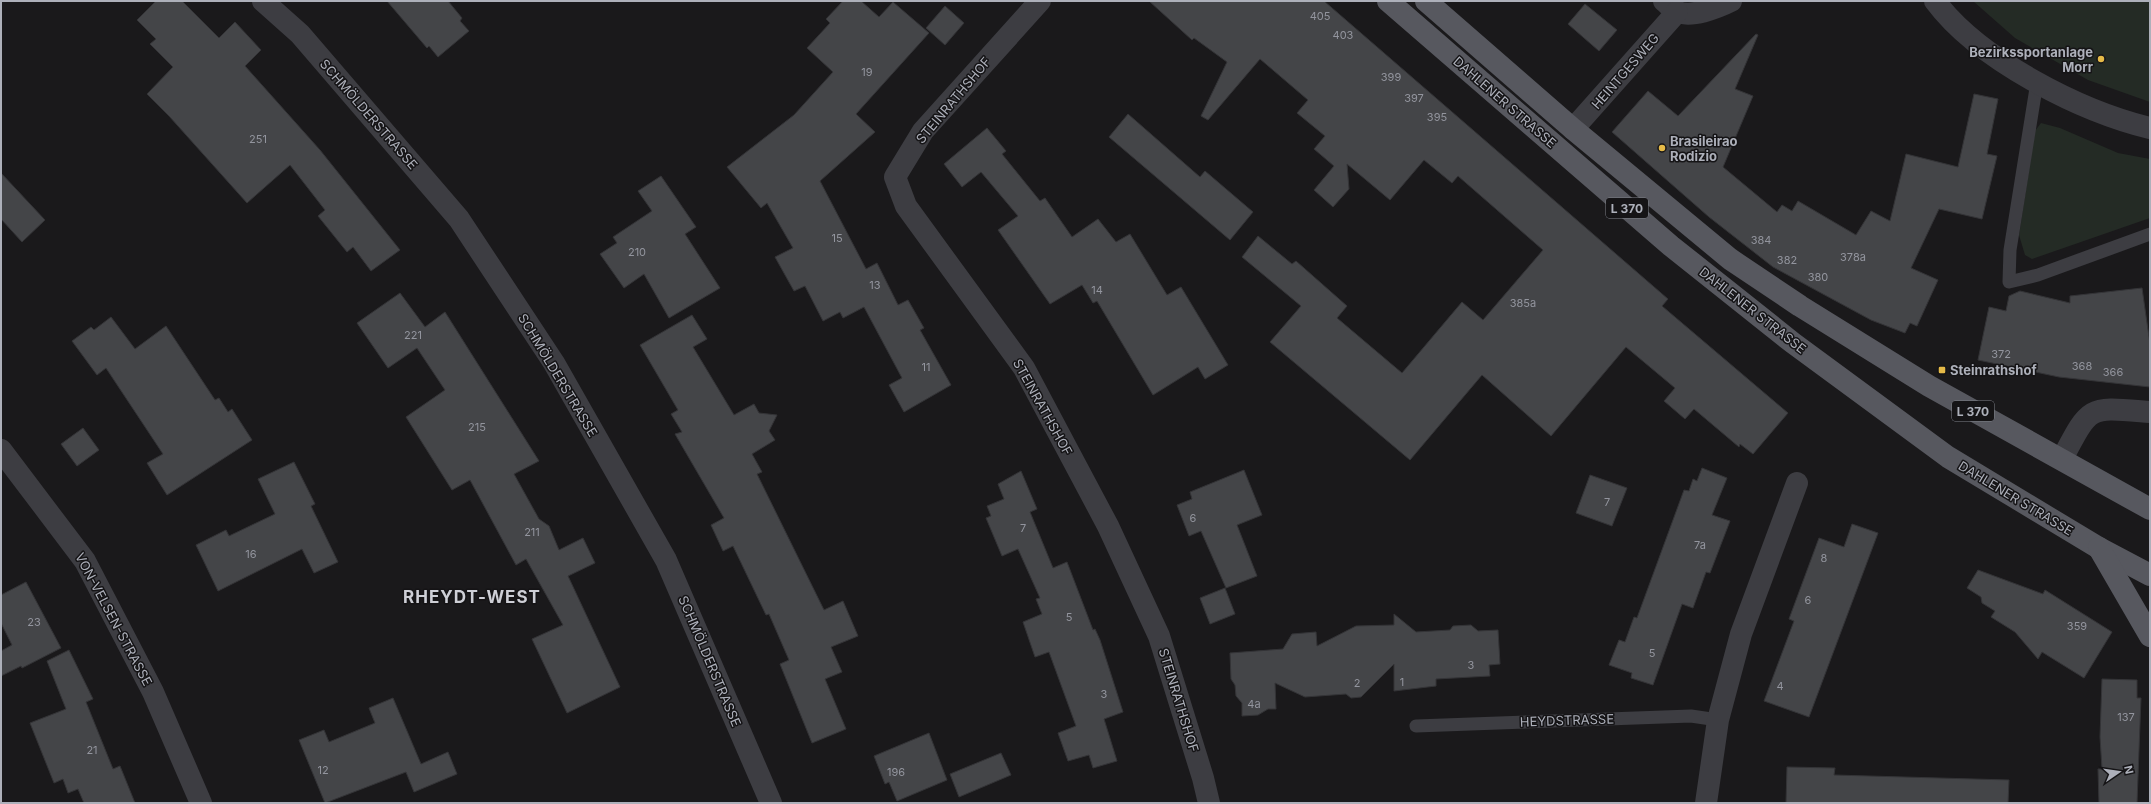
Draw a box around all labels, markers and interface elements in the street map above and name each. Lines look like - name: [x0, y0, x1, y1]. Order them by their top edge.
- house number: 405: [1310, 9, 1331, 23]
- house number: 403: [1333, 28, 1354, 42]
- street label: HEINTGESWEG: [1588, 30, 1662, 112]
- place label: Bezirkssportanlage Morr: [1969, 44, 2094, 75]
- street label: DAHLENER STRASSE: [1450, 53, 1560, 151]
- street label: STEINRATHSHOF: [912, 54, 994, 146]
- marker: Bezirkssportanlage Morr: [2096, 54, 2106, 64]
- street label: SCHMÖLDERSTRASSE: [317, 56, 421, 172]
- house number: 19: [861, 65, 873, 79]
- house number: 399: [1381, 70, 1401, 84]
- house number: 397: [1404, 91, 1424, 105]
- house number: 395: [1427, 110, 1447, 124]
- house number: 251: [249, 132, 267, 146]
- place label: Brasileirao Rodizio: [1670, 133, 1738, 164]
- marker: Brasileirao Rodizio: [1657, 143, 1667, 153]
- road number: L 370: [1606, 198, 1648, 218]
- house number: 15: [831, 231, 843, 245]
- house number: 384: [1751, 233, 1771, 247]
- house number: 210: [628, 245, 646, 259]
- house number: 378a: [1840, 250, 1866, 264]
- house number: 382: [1777, 253, 1797, 267]
- street label: DAHLENER STRASSE: [1696, 263, 1810, 357]
- house number: 380: [1808, 270, 1828, 284]
- house number: 13: [869, 278, 881, 292]
- house number: 14: [1091, 283, 1103, 297]
- house number: 385a: [1510, 296, 1536, 310]
- street label: SCHMÖLDERSTRASSE: [515, 311, 601, 439]
- house number: 221: [404, 328, 422, 342]
- house number: 372: [1991, 347, 2011, 361]
- street label: STEINRATHSHOF: [1010, 356, 1076, 458]
- house number: 368: [2072, 359, 2092, 373]
- house number: 11: [922, 360, 930, 374]
- place label: Steinrathshof: [1950, 362, 2037, 378]
- marker: Steinrathshof: [1937, 365, 1947, 375]
- house number: 366: [2103, 365, 2123, 379]
- road number: L 370: [1952, 401, 1994, 421]
- house number: 215: [468, 420, 486, 434]
- street label: DAHLENER STRASSE: [1956, 457, 2076, 539]
- house number: 7: [1604, 495, 1610, 509]
- house number: 6: [1190, 511, 1197, 525]
- house number: 7: [1020, 521, 1026, 535]
- house number: 211: [524, 525, 540, 539]
- house number: 7a: [1694, 538, 1706, 552]
- house number: 16: [245, 547, 257, 561]
- street label: VON-VELSEN-STRASSE: [72, 550, 156, 688]
- house number: 8: [1821, 551, 1828, 565]
- district label: RHEYDT-WEST: [403, 587, 541, 607]
- street label: SCHMÖLDERSTRASSE: [675, 593, 745, 729]
- house number: 6: [1805, 593, 1812, 607]
- house number: 5: [1066, 610, 1073, 624]
- house number: 23: [27, 615, 41, 629]
- house number: 359: [2067, 619, 2087, 633]
- street label: STEINRATHSHOF: [1156, 646, 1202, 754]
- house number: 5: [1649, 646, 1656, 660]
- house number: 3: [1468, 658, 1475, 672]
- house number: 1: [1400, 675, 1404, 689]
- house number: 2: [1354, 676, 1360, 690]
- house number: 4: [1776, 679, 1784, 693]
- house number: 3: [1101, 687, 1108, 701]
- house number: 4a: [1247, 697, 1261, 711]
- street label: HEYDSTRASSE: [1520, 710, 1614, 730]
- house number: 137: [2117, 710, 2135, 724]
- house number: 21: [86, 743, 98, 757]
- north arrow: [2099, 752, 2139, 792]
- house number: 12: [317, 763, 329, 777]
- text: N: [2121, 764, 2137, 775]
- house number: 196: [887, 765, 905, 779]

